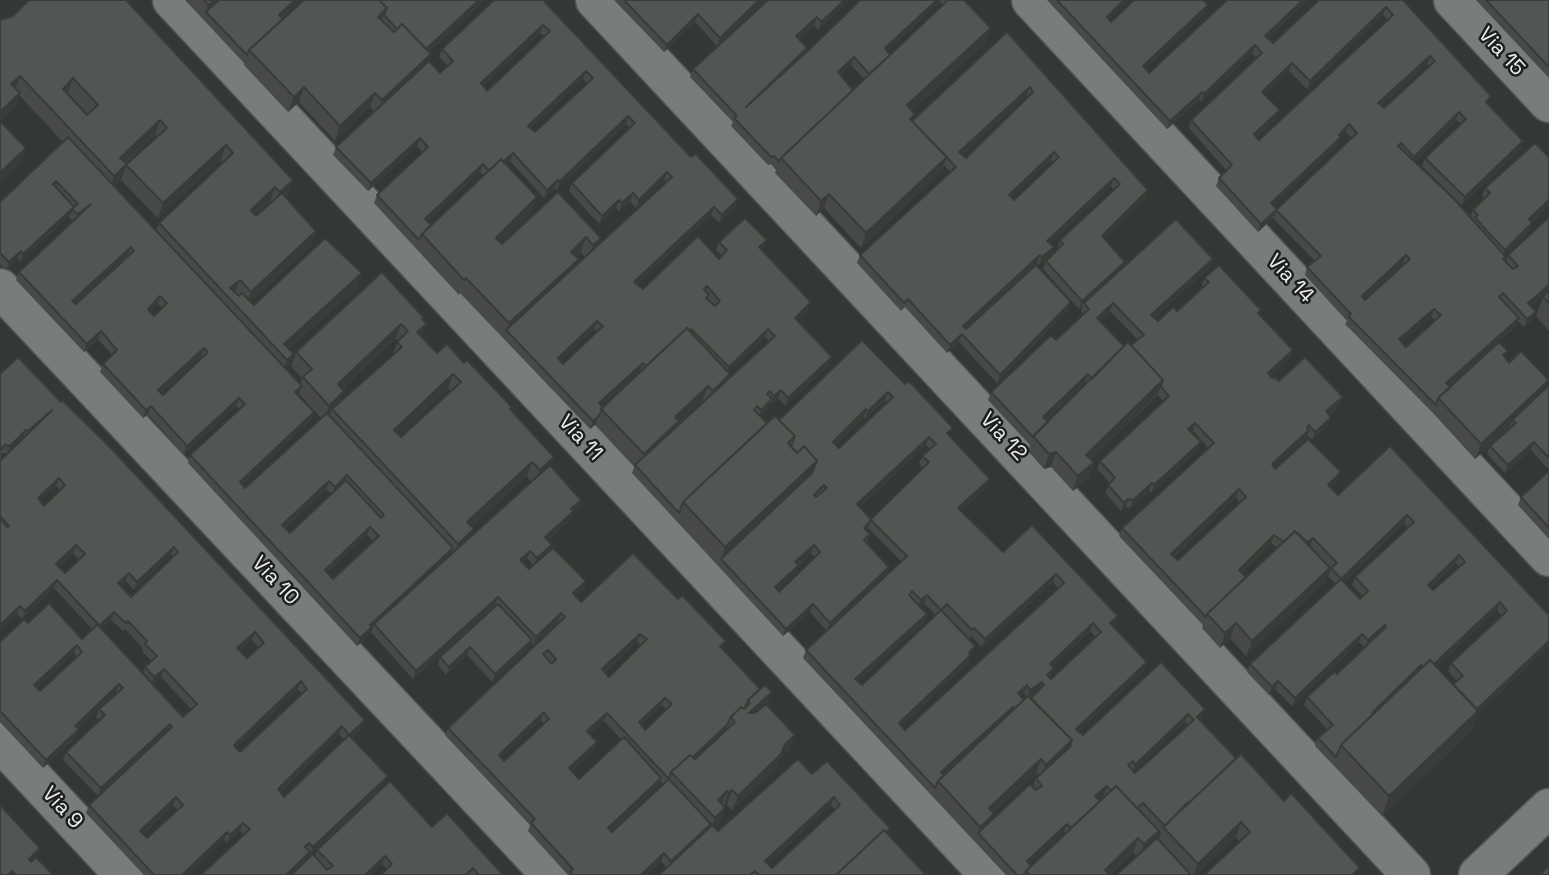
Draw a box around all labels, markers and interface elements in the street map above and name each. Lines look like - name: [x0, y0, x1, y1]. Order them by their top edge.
- street label: Via 15: [1472, 23, 1530, 81]
- street label: Via 14: [1261, 249, 1319, 309]
- street label: Via 12: [974, 408, 1032, 466]
- street label: Via 11: [553, 410, 607, 466]
- street label: Via 10: [246, 551, 304, 611]
- street label: Via 9: [36, 782, 88, 834]

